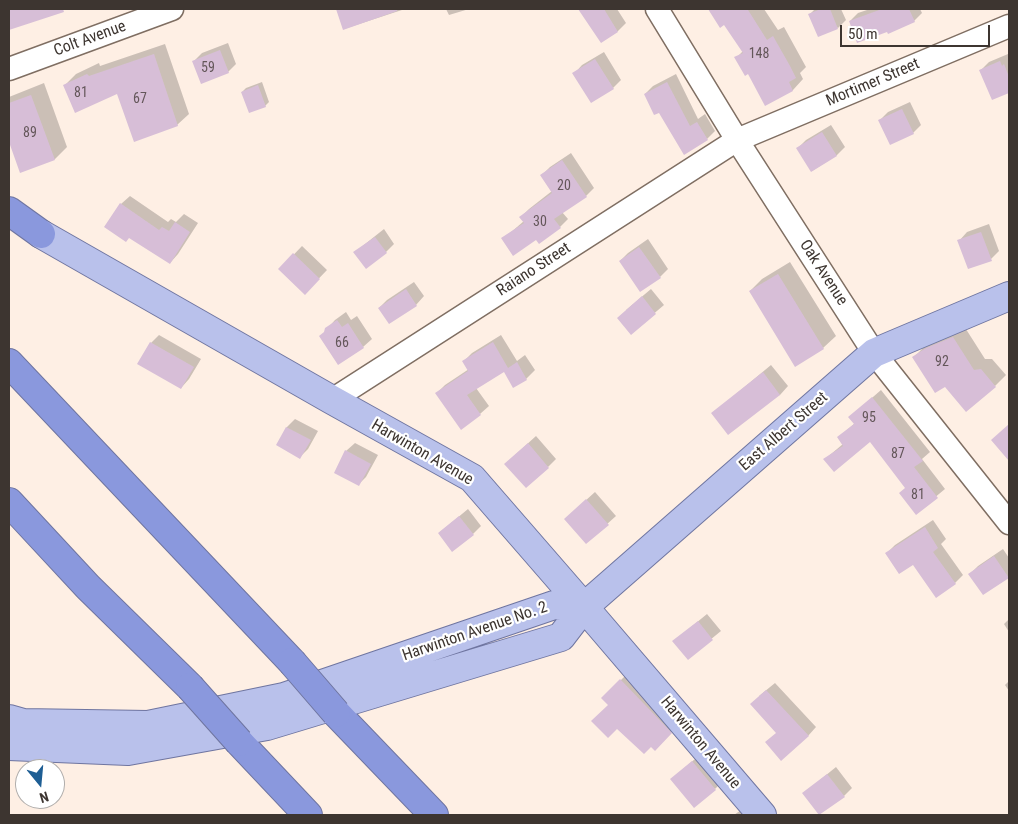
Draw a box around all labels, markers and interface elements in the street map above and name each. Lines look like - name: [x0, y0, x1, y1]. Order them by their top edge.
- scale bar: [843, 15, 993, 47]
- street label: Colt Avenue: [51, 17, 129, 61]
- text: 50 m: [848, 25, 878, 43]
- house number: 148: [749, 46, 769, 62]
- street label: Mortimer Street: [824, 55, 922, 111]
- house number: 59: [201, 60, 215, 76]
- house number: 81: [74, 85, 88, 101]
- house number: 67: [133, 91, 147, 107]
- house number: 89: [23, 125, 37, 141]
- house number: 20: [557, 178, 571, 194]
- house number: 30: [533, 214, 547, 230]
- street label: Oak Avenue: [795, 237, 851, 309]
- street label: Raiano Street: [493, 239, 575, 301]
- house number: 66: [335, 335, 349, 351]
- house number: 92: [935, 354, 949, 370]
- street label: East Albert Street: [736, 388, 832, 476]
- house number: 95: [862, 410, 876, 426]
- street label: Harwinton Avenue: [368, 416, 476, 490]
- house number: 87: [891, 446, 905, 462]
- house number: 81: [911, 487, 925, 503]
- street label: Harwinton Avenue No. 2: [400, 598, 550, 666]
- street label: Harwinton Avenue: [656, 693, 744, 793]
- north arrow: [15, 759, 65, 809]
- text: N: [38, 788, 51, 806]

